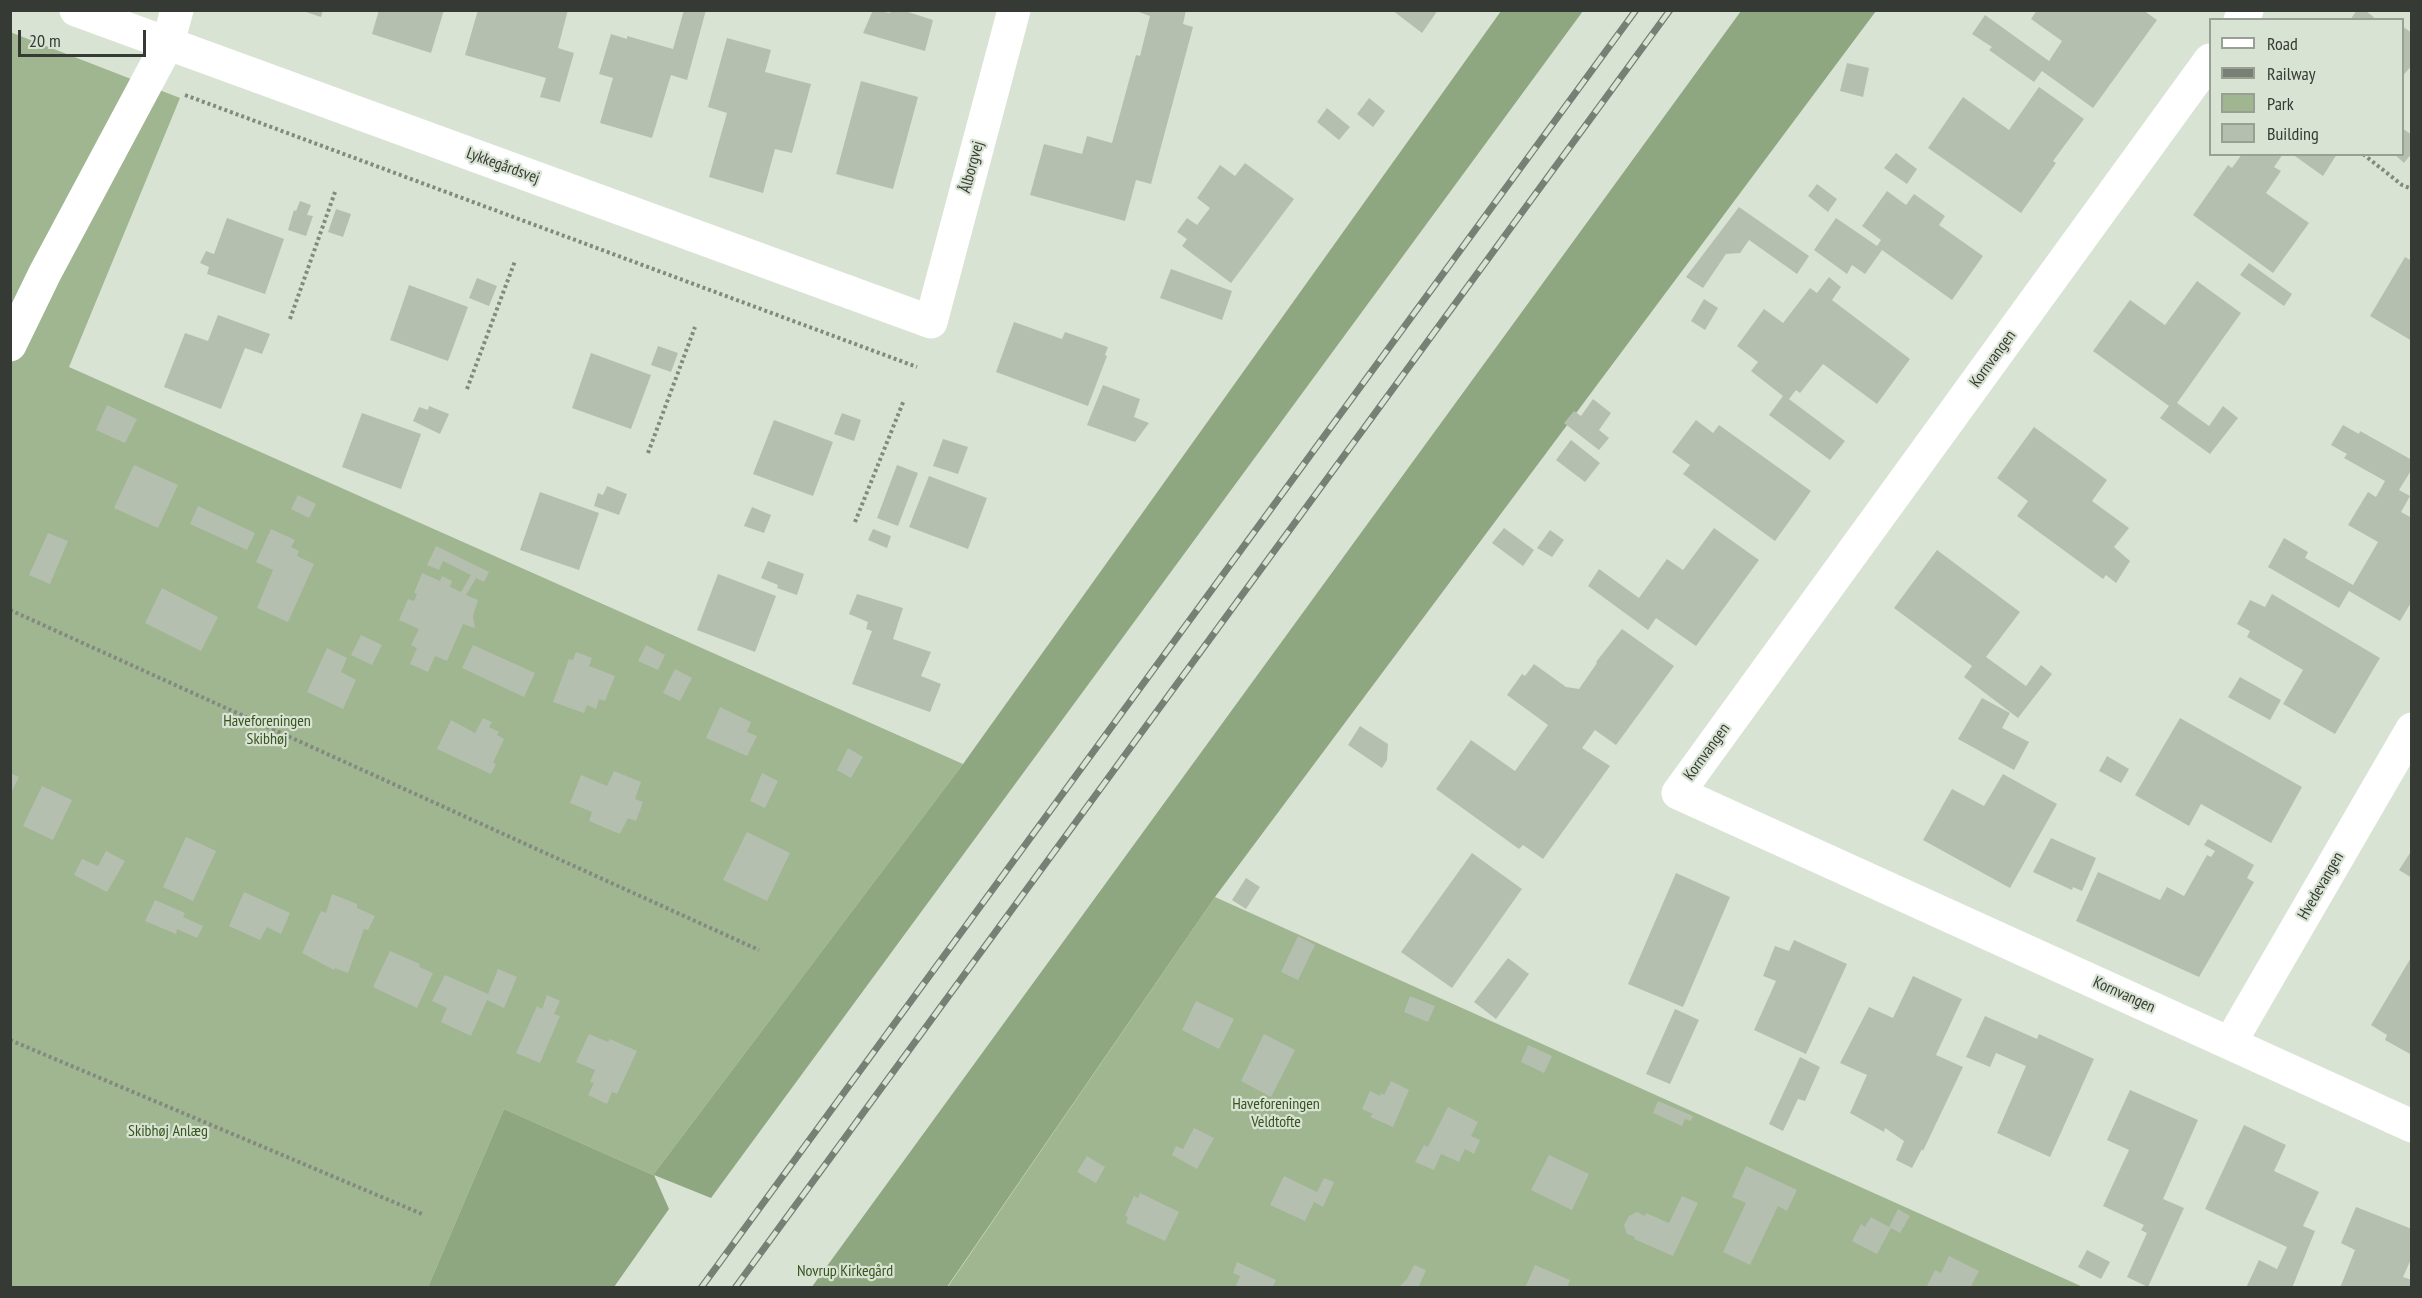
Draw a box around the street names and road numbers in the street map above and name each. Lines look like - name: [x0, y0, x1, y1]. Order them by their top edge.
- street label: Ålborgvej: [956, 139, 988, 195]
- street label: Lykkegårdsvej: [464, 144, 542, 188]
- street label: Kornvangen: [1966, 327, 2020, 391]
- street label: Kornvangen: [1680, 720, 1734, 784]
- street label: Hvedevangen: [2294, 849, 2348, 923]
- street label: Kornvangen: [2090, 973, 2158, 1017]

